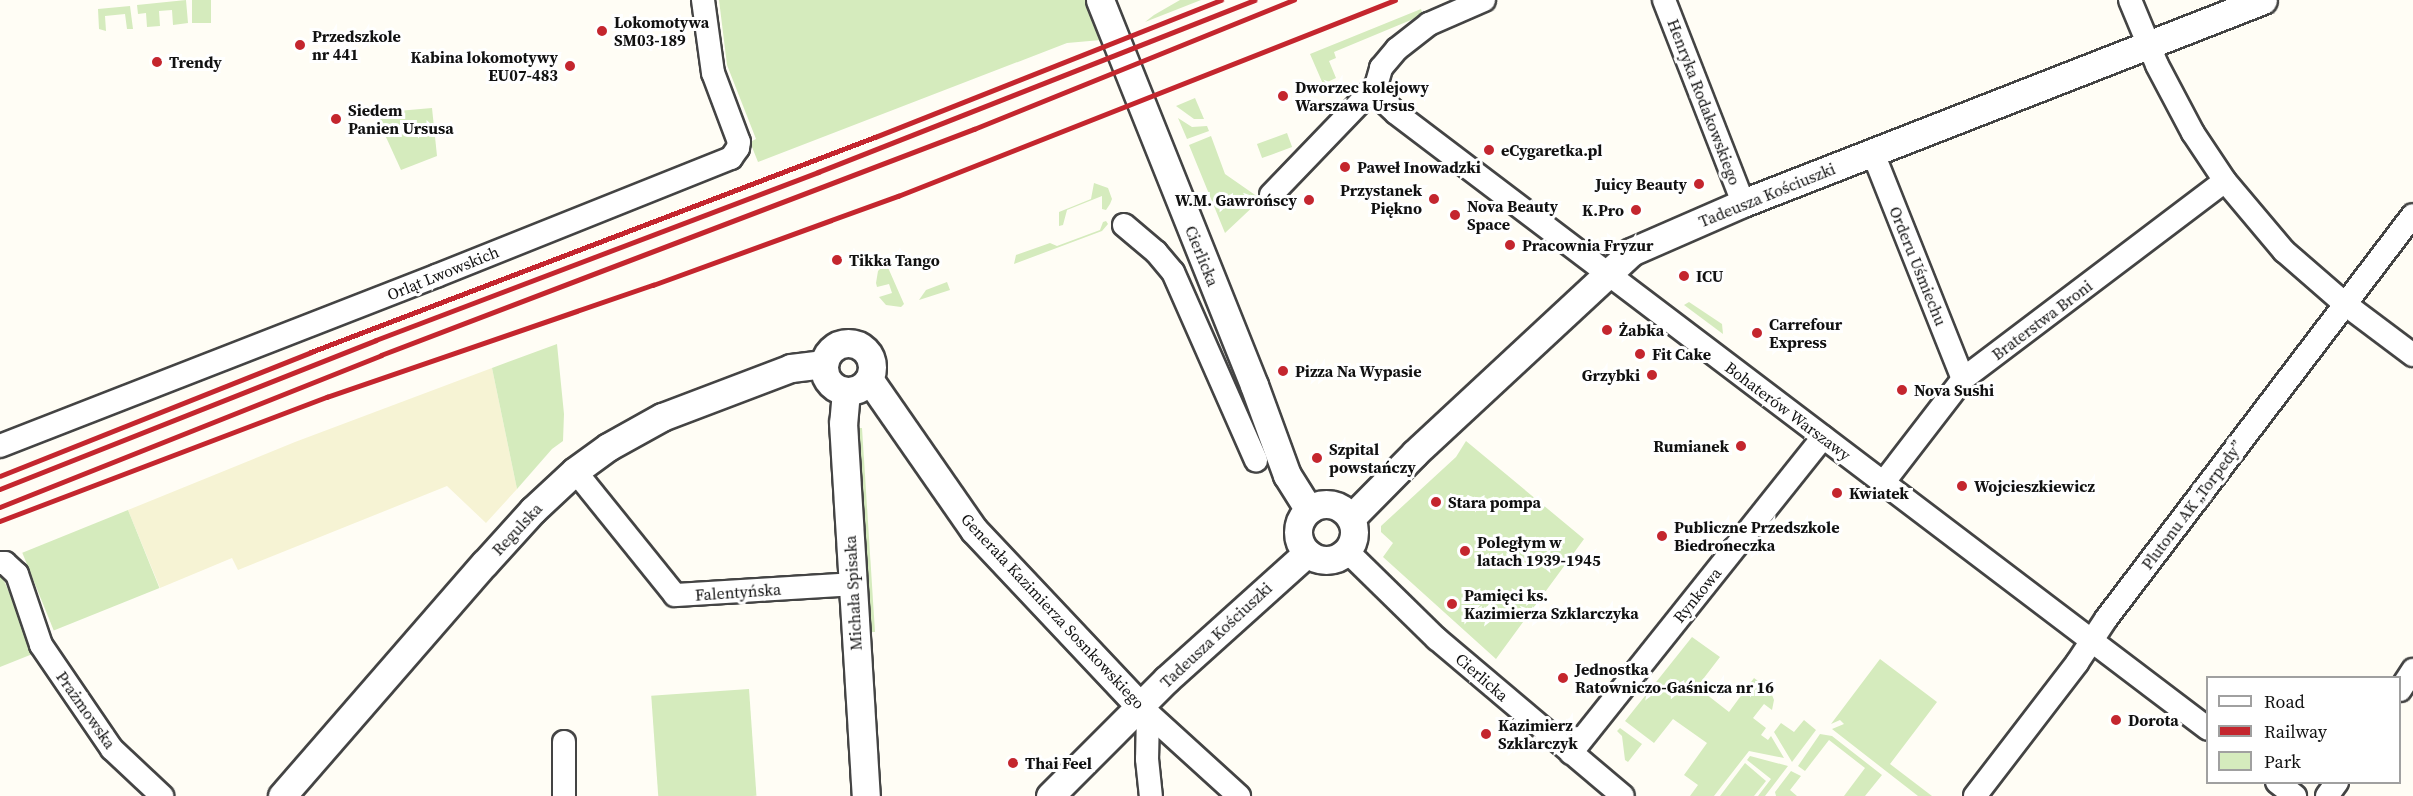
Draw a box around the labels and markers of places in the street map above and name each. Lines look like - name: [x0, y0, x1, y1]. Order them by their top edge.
- place label: Lokomotywa SM03-189: [614, 12, 709, 50]
- marker: Lokomotywa SM03-189: [595, 24, 609, 38]
- place label: Przedszkole nr 441: [312, 26, 401, 64]
- marker: Przedszkole nr 441: [293, 38, 307, 52]
- place label: Kabina lokomotywy EU07-483: [411, 47, 558, 85]
- place label: Trendy: [169, 52, 222, 72]
- marker: Trendy: [150, 55, 164, 69]
- marker: Kabina lokomotywy EU07-483: [563, 59, 577, 73]
- place label: Dworzec kolejowy Warszawa Ursus: [1295, 77, 1429, 115]
- marker: Dworzec kolejowy Warszawa Ursus: [1276, 89, 1290, 103]
- place label: Siedem Panien Ursusa: [348, 100, 454, 138]
- marker: Siedem Panien Ursusa: [329, 112, 343, 126]
- place label: eCygaretka.pl: [1501, 140, 1602, 160]
- marker: eCygaretka.pl: [1482, 143, 1496, 157]
- place label: Paweł Inowadzki: [1357, 157, 1481, 177]
- marker: Paweł Inowadzki: [1338, 160, 1352, 174]
- place label: Juicy Beauty: [1595, 174, 1687, 194]
- marker: Juicy Beauty: [1692, 177, 1706, 191]
- place label: Przystanek Piękno: [1340, 180, 1422, 218]
- place label: W.M. Gawrońscy: [1175, 190, 1297, 210]
- marker: Przystanek Piękno: [1427, 192, 1441, 206]
- marker: W.M. Gawrońscy: [1302, 193, 1316, 207]
- place label: Nova Beauty Space: [1467, 196, 1558, 234]
- place label: K.Pro: [1582, 200, 1624, 220]
- marker: K.Pro: [1629, 203, 1643, 217]
- marker: Nova Beauty Space: [1448, 208, 1462, 222]
- place label: Pracownia Fryzur: [1522, 235, 1653, 255]
- marker: Pracownia Fryzur: [1503, 238, 1517, 252]
- place label: Tikka Tango: [849, 250, 940, 270]
- marker: Tikka Tango: [830, 253, 844, 267]
- place label: ICU: [1696, 266, 1723, 286]
- marker: ICU: [1677, 269, 1691, 283]
- place label: Carrefour Express: [1769, 314, 1842, 352]
- place label: Żabka: [1619, 320, 1664, 340]
- marker: Żabka: [1600, 323, 1614, 337]
- marker: Carrefour Express: [1750, 326, 1764, 340]
- place label: Fit Cake: [1652, 344, 1711, 364]
- marker: Fit Cake: [1633, 347, 1647, 361]
- place label: Pizza Na Wypasie: [1295, 361, 1422, 381]
- marker: Pizza Na Wypasie: [1276, 364, 1290, 378]
- place label: Grzybki: [1582, 365, 1640, 385]
- marker: Grzybki: [1645, 368, 1659, 382]
- place label: Nova Sushi: [1914, 380, 1994, 400]
- marker: Nova Sushi: [1895, 383, 1909, 397]
- place label: Rumianek: [1653, 436, 1729, 456]
- place label: Szpital powstańczy: [1329, 439, 1416, 477]
- marker: Rumianek: [1734, 439, 1748, 453]
- marker: Szpital powstańczy: [1310, 451, 1324, 465]
- place label: Wojcieszkiewicz: [1974, 476, 2095, 496]
- marker: Wojcieszkiewicz: [1955, 479, 1969, 493]
- place label: Kwiatek: [1849, 483, 1909, 503]
- marker: Kwiatek: [1830, 486, 1844, 500]
- place label: Stara pompa: [1448, 492, 1541, 512]
- marker: Stara pompa: [1429, 495, 1443, 509]
- place label: Publiczne Przedszkole Biedroneczka: [1674, 517, 1840, 555]
- marker: Publiczne Przedszkole Biedroneczka: [1655, 529, 1669, 543]
- place label: Poległym w latach 1939-1945: [1477, 532, 1601, 570]
- marker: Poległym w latach 1939-1945: [1458, 544, 1472, 558]
- place label: Pamięci ks. Kazimierza Szklarczyka: [1464, 585, 1639, 623]
- marker: Pamięci ks. Kazimierza Szklarczyka: [1445, 597, 1459, 611]
- place label: Jednostka Ratowniczo-Gaśnicza nr 16: [1575, 659, 1774, 697]
- marker: Jednostka Ratowniczo-Gaśnicza nr 16: [1556, 671, 1570, 685]
- place label: Dorota: [2128, 710, 2179, 730]
- marker: Dorota: [2109, 713, 2123, 727]
- place label: Kazimierz Szklarczyk: [1498, 715, 1578, 753]
- marker: Kazimierz Szklarczyk: [1479, 727, 1493, 741]
- place label: Thai Feel: [1025, 753, 1092, 773]
- marker: Thai Feel: [1006, 756, 1020, 770]

